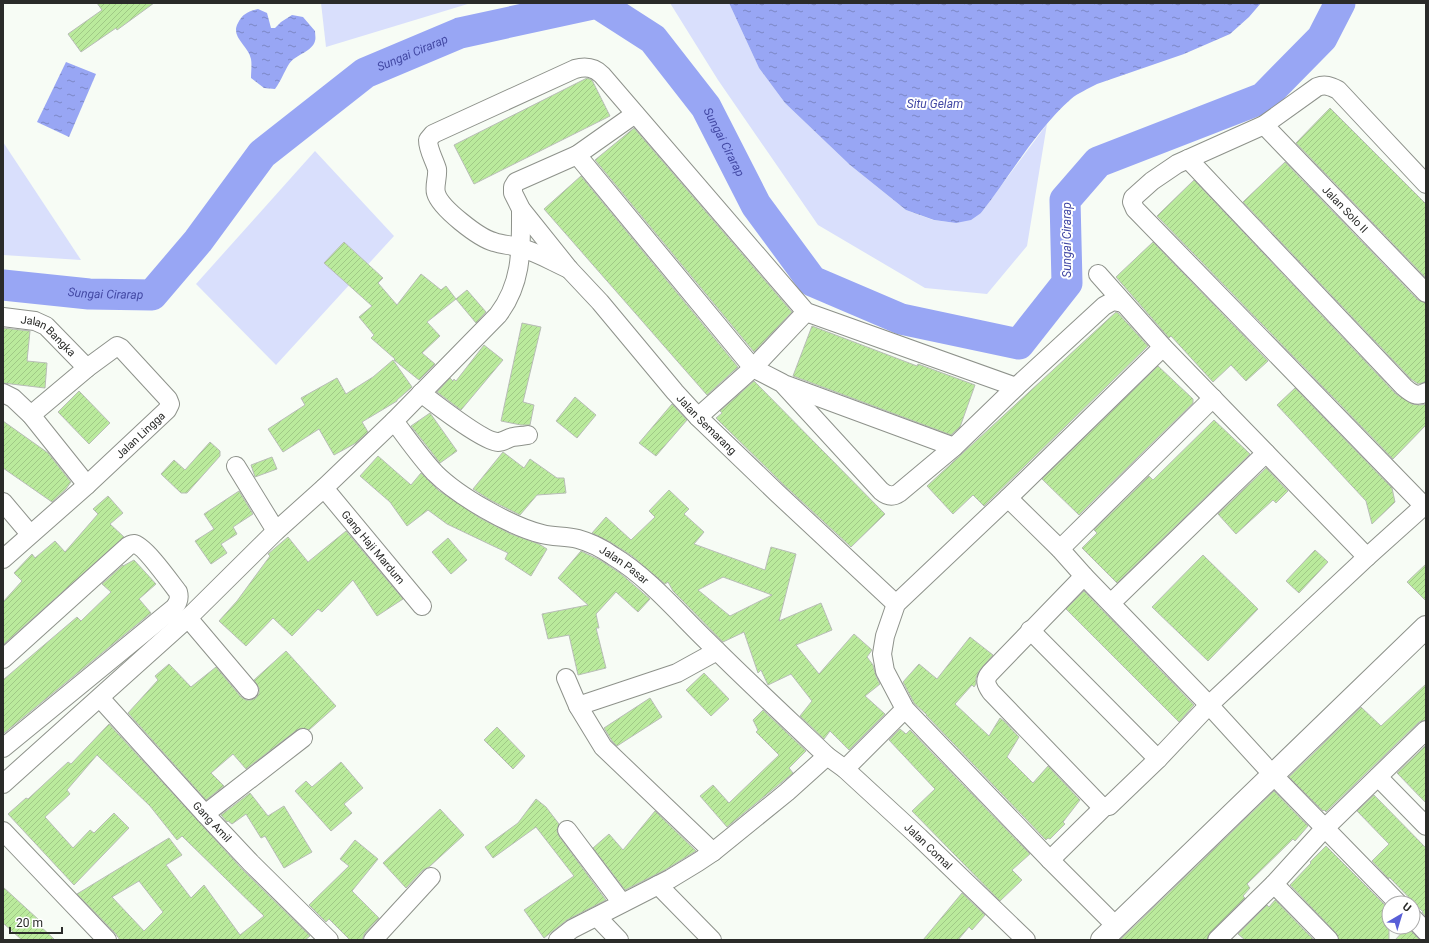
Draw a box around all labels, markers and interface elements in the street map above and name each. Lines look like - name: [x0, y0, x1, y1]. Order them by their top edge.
- water label: Sungai Cirarap: [375, 32, 450, 74]
- water label: Situ Gelam: [907, 97, 963, 111]
- water label: Sungai Cirarap: [701, 105, 747, 179]
- street label: Jalan Solo II: [1320, 183, 1371, 235]
- water label: Sungai Cirarap: [1060, 202, 1074, 278]
- water label: Sungai Cirarap: [67, 285, 143, 302]
- street label: Jalan Bangka: [20, 313, 78, 359]
- street label: Jalan Semarang: [674, 392, 739, 457]
- street label: Jalan Lingga: [113, 409, 168, 461]
- street label: Gang Haji Mardum: [339, 508, 407, 587]
- street label: Jalan Pasar: [597, 543, 652, 587]
- street label: Gang Amil: [190, 799, 234, 845]
- street label: Jalan Comal: [902, 820, 955, 872]
- north arrow: [1381, 895, 1421, 935]
- text: U: [1400, 900, 1414, 915]
- scale bar: [10, 909, 62, 935]
- text: 20 m: [16, 916, 43, 930]

